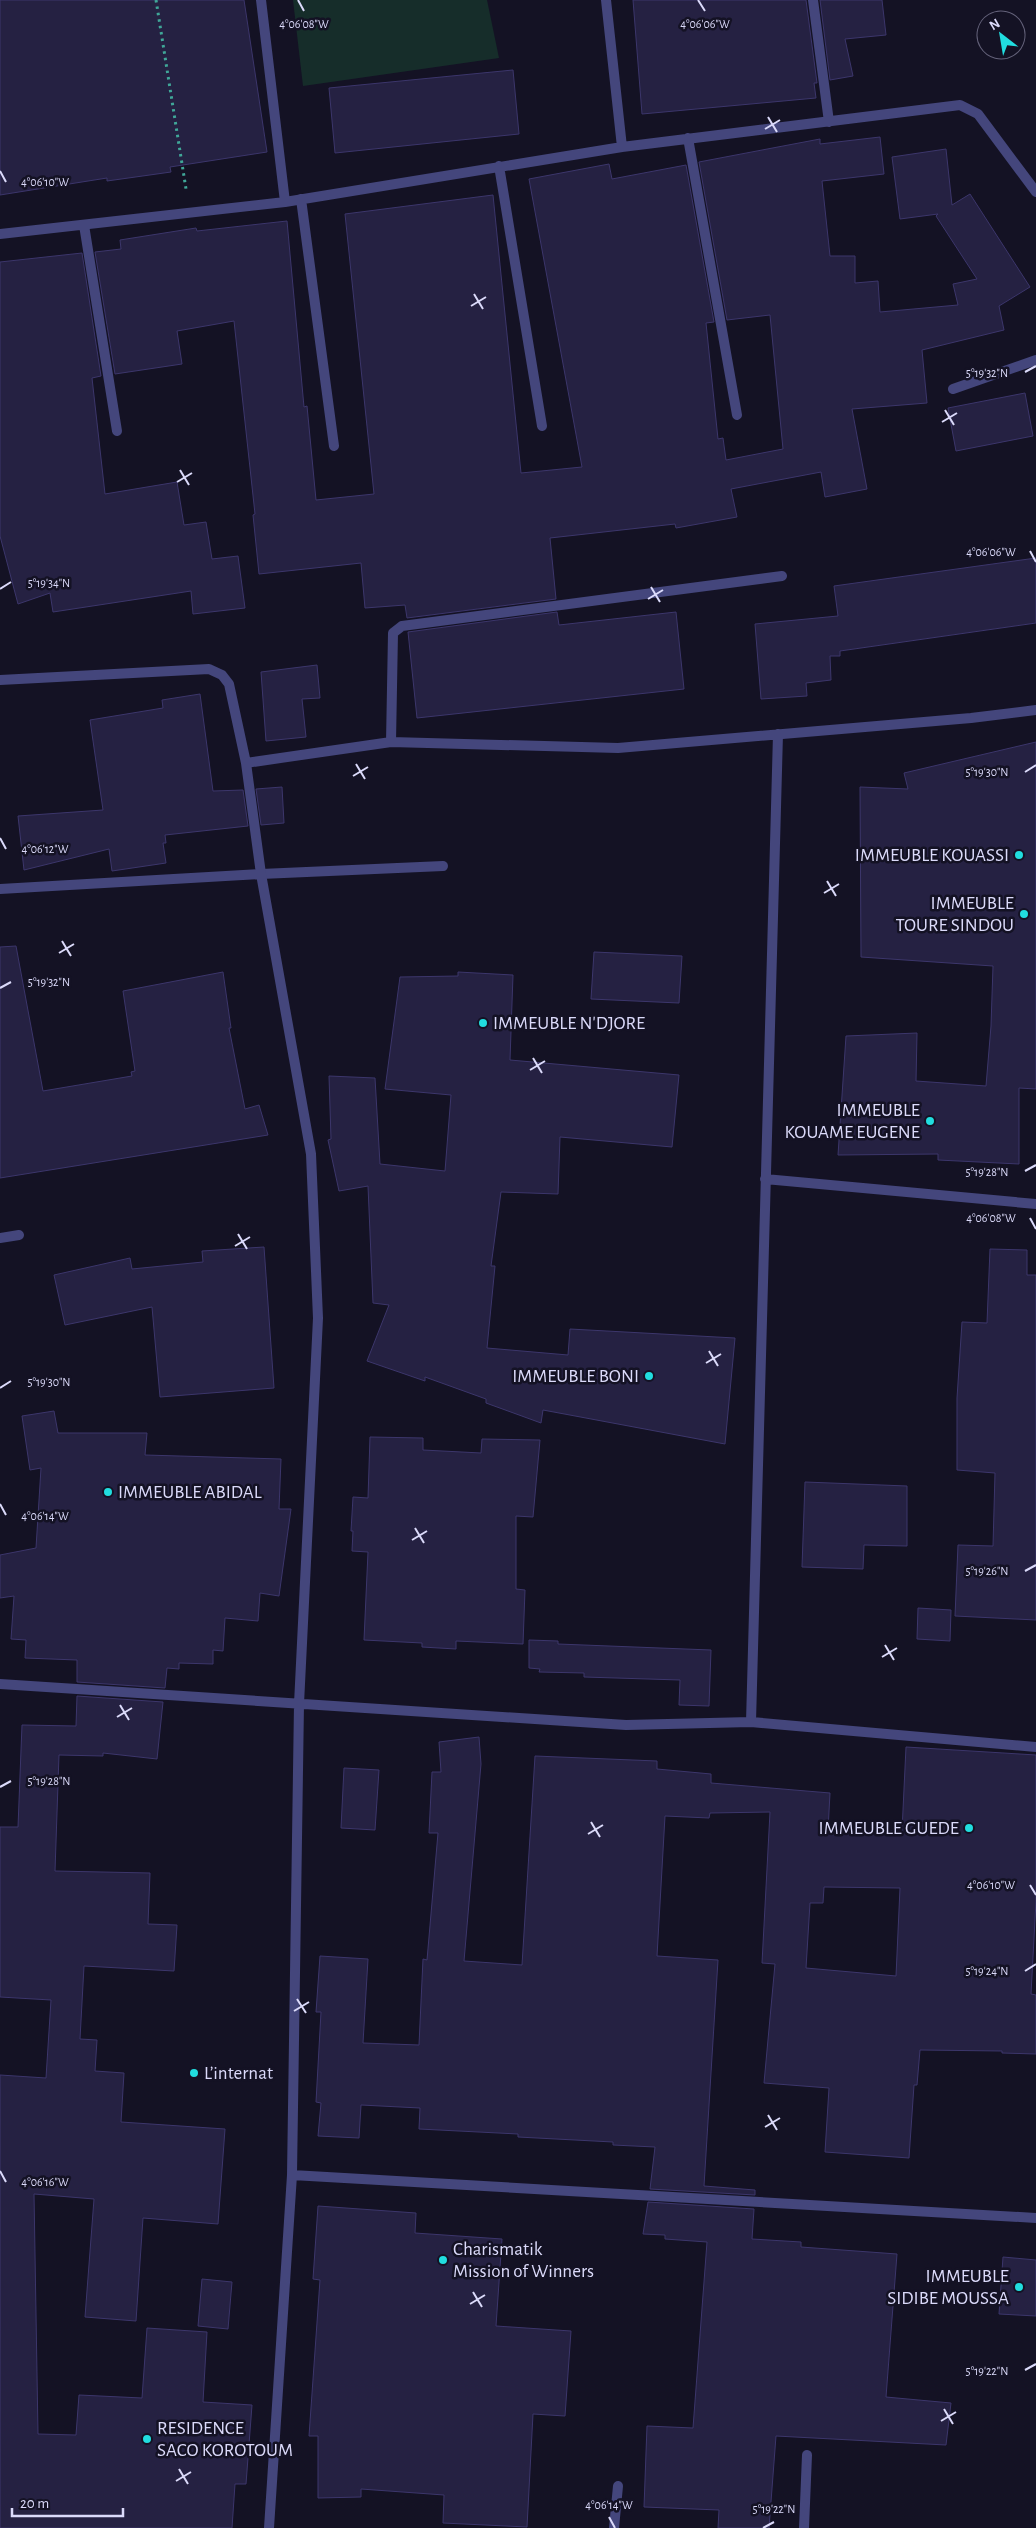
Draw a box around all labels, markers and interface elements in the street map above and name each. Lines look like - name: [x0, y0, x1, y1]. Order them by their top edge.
- north arrow: [976, 10, 1026, 60]
- text: N: [987, 16, 1003, 33]
- text: 4°06'08"W: [279, 18, 329, 30]
- text: 4°06'06"W: [680, 18, 730, 30]
- text: 4°06'10"W: [21, 176, 69, 188]
- text: 5°19'32"N: [966, 367, 1008, 379]
- text: 4°06'06"W: [966, 546, 1016, 558]
- text: 5°19'34"N: [28, 577, 70, 589]
- text: 5°19'30"N: [965, 766, 1009, 778]
- text: 4°06'12"W: [21, 843, 69, 855]
- place label: IMMEUBLE KOUASSI: [855, 846, 1009, 865]
- marker: IMMEUBLE KOUASSI: [1013, 849, 1025, 861]
- place label: IMMEUBLE TOURE SINDOU: [895, 894, 1014, 935]
- marker: IMMEUBLE TOURE SINDOU: [1018, 908, 1030, 920]
- text: 5°19'32"N: [28, 976, 70, 988]
- place label: IMMEUBLE N'DJORE: [493, 1014, 645, 1033]
- marker: IMMEUBLE N'DJORE: [477, 1017, 489, 1029]
- place label: IMMEUBLE KOUAME EUGENE: [784, 1101, 920, 1142]
- marker: IMMEUBLE KOUAME EUGENE: [924, 1115, 936, 1127]
- text: 5°19'28"N: [966, 1166, 1009, 1178]
- text: 4°06'08"W: [966, 1212, 1016, 1224]
- place label: IMMEUBLE BONI: [512, 1367, 639, 1386]
- marker: IMMEUBLE BONI: [643, 1370, 655, 1382]
- text: 5°19'30"N: [27, 1376, 71, 1388]
- place label: IMMEUBLE ABIDAL: [118, 1483, 262, 1502]
- marker: IMMEUBLE ABIDAL: [102, 1486, 114, 1498]
- text: 4°06'14"W: [21, 1510, 69, 1522]
- text: 5°19'26"N: [966, 1565, 1008, 1577]
- text: 5°19'28"N: [28, 1775, 71, 1787]
- place label: IMMEUBLE GUEDE: [819, 1819, 959, 1838]
- marker: IMMEUBLE GUEDE: [963, 1822, 975, 1834]
- text: 4°06'10"W: [967, 1879, 1015, 1891]
- text: 5°19'24"N: [965, 1965, 1009, 1977]
- place label: L’internat: [204, 2064, 273, 2083]
- marker: L’internat: [188, 2067, 200, 2079]
- text: 4°06'16"W: [21, 2176, 69, 2188]
- place label: Charismatik Mission of Winners: [453, 2240, 594, 2281]
- marker: Charismatik Mission of Winners: [437, 2254, 449, 2266]
- place label: IMMEUBLE SIDIBE MOUSSA: [887, 2267, 1009, 2308]
- marker: IMMEUBLE SIDIBE MOUSSA: [1013, 2281, 1025, 2293]
- text: 5°19'22"N: [966, 2365, 1008, 2377]
- place label: RESIDENCE SACO KOROTOUM: [157, 2419, 293, 2460]
- marker: RESIDENCE SACO KOROTOUM: [141, 2433, 153, 2445]
- scale bar: [12, 2486, 124, 2518]
- text: 20 m: [20, 2496, 49, 2511]
- text: 4°06'14"W: [585, 2499, 633, 2511]
- text: 5°19'22"N: [753, 2503, 795, 2515]

